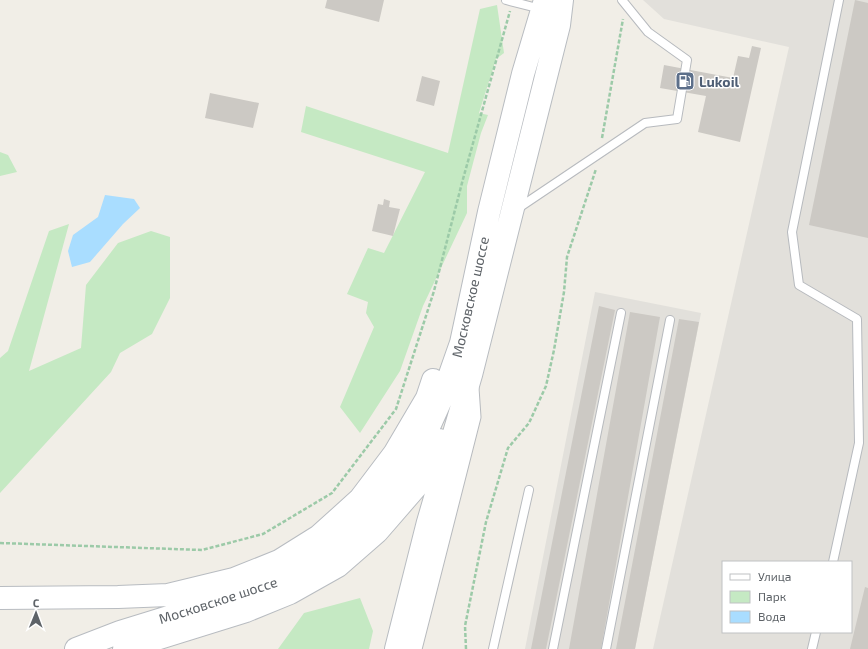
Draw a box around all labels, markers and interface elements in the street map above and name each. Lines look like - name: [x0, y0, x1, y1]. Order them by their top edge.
- fuel station icon: Lukoil: [674, 70, 696, 92]
- place label: Lukoil: [699, 73, 739, 90]
- street label: Московское шоссе: [448, 235, 492, 359]
- legend: [722, 561, 852, 633]
- text: Улица: [758, 569, 791, 583]
- street label: Московское шоссе: [157, 573, 279, 627]
- text: Парк: [758, 589, 787, 603]
- north arrow: [16, 593, 56, 633]
- text: С: [33, 596, 40, 609]
- text: Вода: [758, 609, 786, 623]

